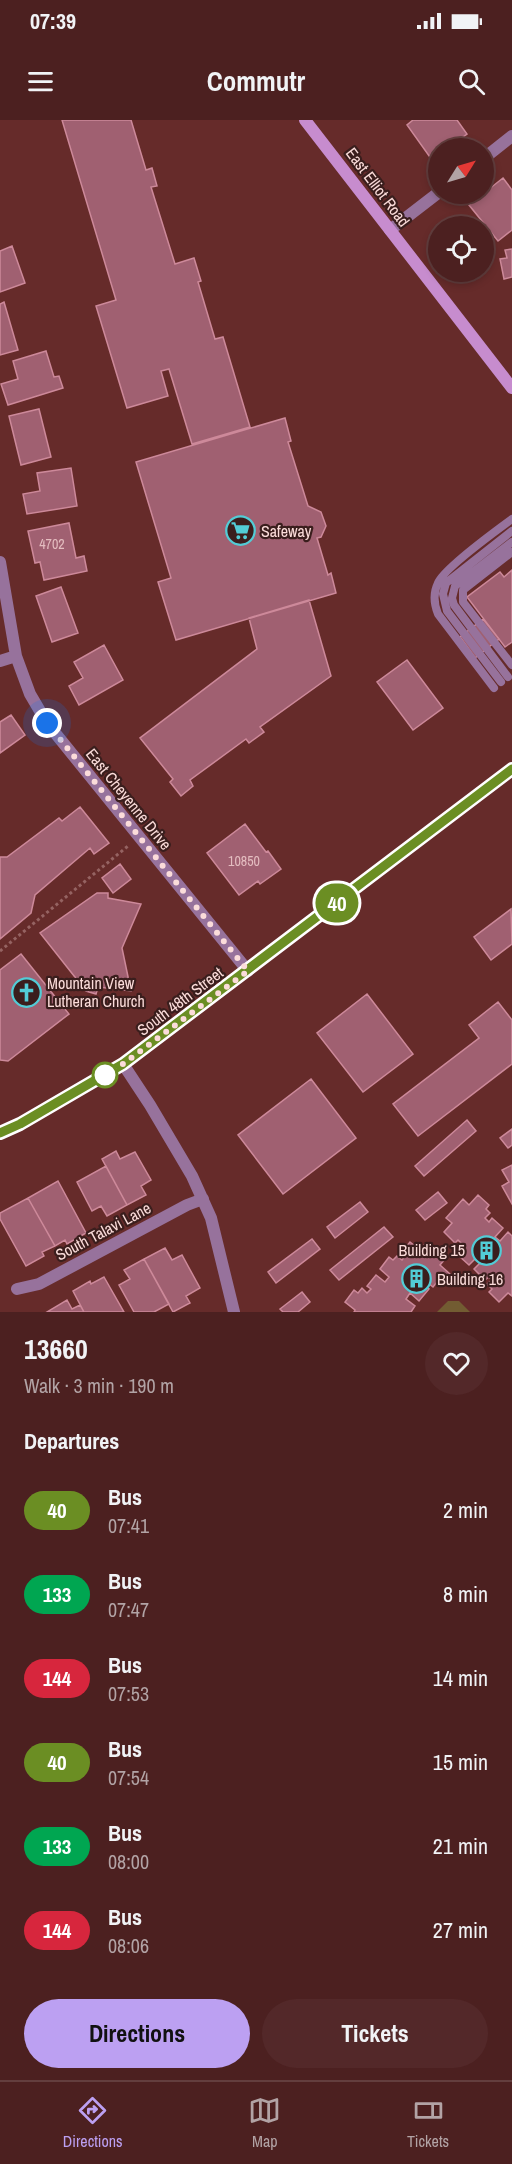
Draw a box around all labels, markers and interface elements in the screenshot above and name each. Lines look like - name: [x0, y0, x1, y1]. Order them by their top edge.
- text: 07:39: [30, 6, 76, 36]
- text: Commutr: [207, 63, 305, 99]
- icon: menu: [24, 65, 57, 98]
- icon: search: [455, 65, 488, 98]
- north arrow: [428, 138, 494, 204]
- map controls: [428, 138, 494, 282]
- street label: East Elliot Road: [341, 143, 415, 231]
- button: locate: [428, 216, 494, 282]
- supermarket icon: Safeway: [224, 515, 256, 547]
- place label: Safeway: [261, 520, 312, 542]
- house number: 4702: [39, 535, 65, 553]
- your location: [32, 708, 62, 738]
- street label: East Cheyenne Drive: [81, 744, 177, 854]
- house number: 10850: [228, 852, 260, 870]
- line badge: 40: [310, 884, 364, 922]
- text: 40: [327, 889, 347, 918]
- street label: South 48th Street: [133, 961, 228, 1041]
- place label: Mountain View Lutheran Church: [47, 972, 145, 1012]
- church icon: Mountain View Lutheran Church: [10, 976, 42, 1008]
- unlabelled marker: [92, 1062, 118, 1088]
- street label: South Talavi Lane: [51, 1197, 155, 1265]
- building icon: Building 15: [470, 1234, 502, 1266]
- place label: Building 15: [399, 1239, 465, 1261]
- building icon: Building 16: [400, 1263, 432, 1295]
- place label: Building 16: [437, 1268, 503, 1290]
- text: 13660: [24, 1330, 88, 1368]
- button: heart: [425, 1332, 488, 1395]
- text: Walk · 3 min · 190 m: [24, 1372, 174, 1399]
- text: Departures: [24, 1426, 119, 1456]
- text: Bus: [108, 1482, 142, 1512]
- text: 2 min: [443, 1495, 488, 1525]
- text: 40: [47, 1496, 67, 1525]
- text: 07:41: [108, 1512, 149, 1539]
- text: Bus: [108, 1566, 142, 1596]
- text: 8 min: [443, 1579, 488, 1609]
- text: 133: [43, 1580, 71, 1609]
- text: 07:47: [108, 1596, 149, 1623]
- text: Bus: [108, 1650, 142, 1680]
- text: 14 min: [433, 1663, 488, 1693]
- text: 144: [43, 1664, 71, 1693]
- text: 07:53: [108, 1680, 149, 1707]
- text: Bus: [108, 1734, 142, 1764]
- text: 15 min: [433, 1747, 488, 1777]
- text: 40: [47, 1748, 67, 1777]
- text: 07:54: [108, 1764, 149, 1791]
- text: Bus: [108, 1818, 142, 1848]
- text: 21 min: [433, 1831, 488, 1861]
- text: 133: [43, 1832, 71, 1861]
- text: 08:00: [108, 1848, 149, 1875]
- text: Bus: [108, 1902, 142, 1932]
- text: 27 min: [433, 1915, 488, 1945]
- text: 144: [43, 1916, 71, 1945]
- text: 08:06: [108, 1932, 149, 1959]
- button: Directions: [24, 1999, 250, 2068]
- button: Tickets: [262, 1999, 488, 2068]
- tab: Directions: [63, 2094, 123, 2152]
- tab: Map: [248, 2094, 281, 2152]
- tab: Tickets: [407, 2094, 449, 2152]

